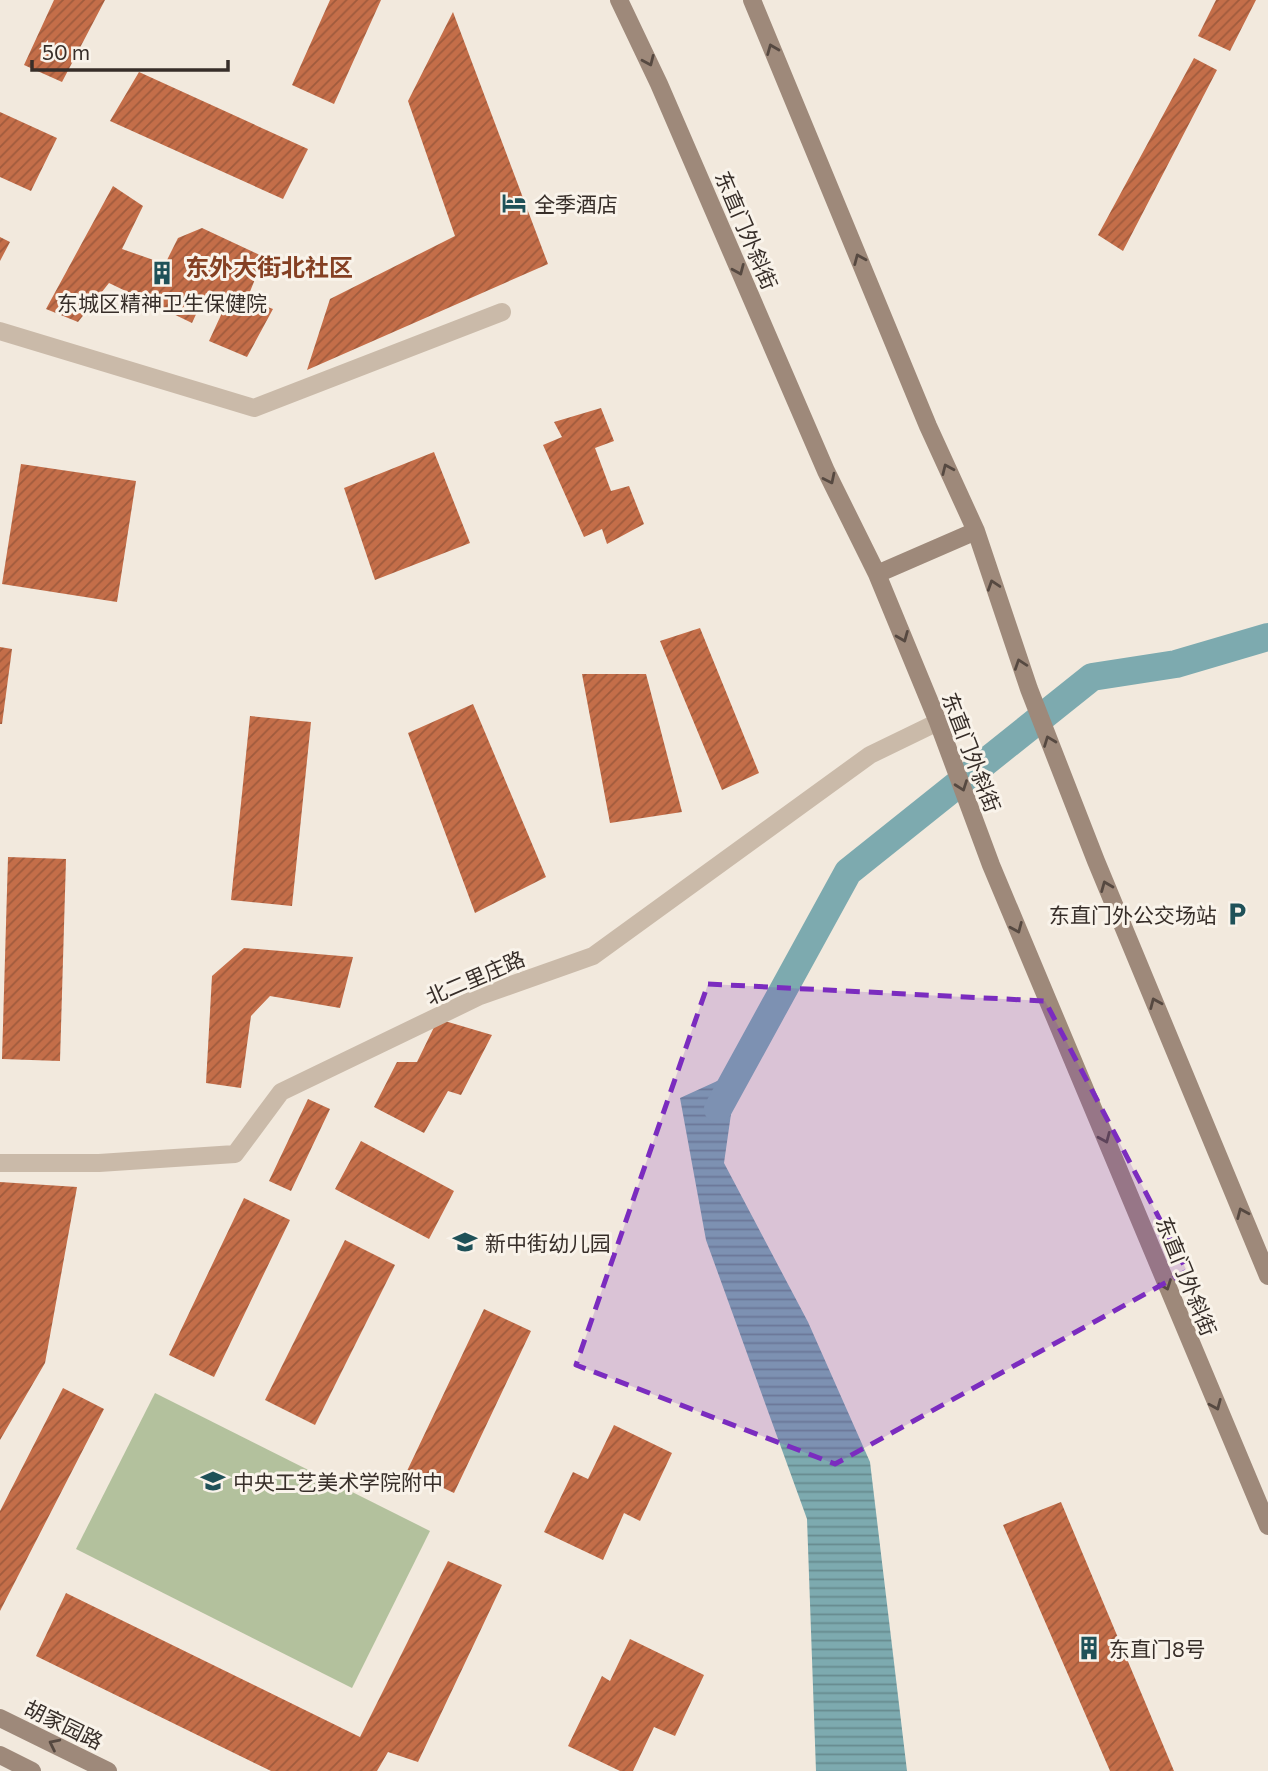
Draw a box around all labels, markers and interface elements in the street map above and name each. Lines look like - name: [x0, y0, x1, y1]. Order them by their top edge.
- scale bar: [32, 28, 228, 72]
- text: 50 m: [42, 39, 90, 64]
- one-way arrow: [766, 44, 780, 56]
- one-way arrow: [641, 54, 655, 66]
- street label: 东直门外斜街: [711, 167, 783, 293]
- hotel icon: 全季酒店: [500, 189, 528, 217]
- place label: 全季酒店: [534, 191, 618, 216]
- district label: 东外大街北社区: [185, 252, 353, 281]
- one-way arrow: [853, 254, 867, 266]
- building icon: 东城区精神卫生保健院: [148, 259, 176, 287]
- one-way arrow: [731, 263, 745, 275]
- place label: 东城区精神卫生保健院: [57, 290, 267, 315]
- one-way arrow: [941, 464, 955, 476]
- one-way arrow: [822, 472, 836, 484]
- one-way arrow: [987, 579, 1002, 591]
- one-way arrow: [895, 630, 909, 643]
- one-way arrow: [1014, 658, 1028, 670]
- street label: 东直门外斜街: [938, 689, 1006, 815]
- one-way arrow: [1044, 735, 1058, 747]
- one-way arrow: [953, 780, 967, 792]
- one-way arrow: [1100, 880, 1114, 893]
- parking icon: 东直门外公交场站: [1223, 900, 1251, 928]
- place label: 东直门外公交场站: [1049, 902, 1217, 927]
- one-way arrow: [1009, 921, 1023, 933]
- street label: 北二里庄路: [422, 945, 528, 1009]
- one-way arrow: [1149, 998, 1163, 1010]
- one-way arrow: [1097, 1131, 1111, 1143]
- one-way arrow: [1236, 1208, 1250, 1221]
- street label: 东直门外斜街: [1152, 1213, 1222, 1339]
- school or university icon: 新中街幼儿园: [451, 1228, 479, 1256]
- place label: 新中街幼儿园: [485, 1230, 611, 1255]
- one-way arrow: [1157, 1278, 1171, 1290]
- one-way arrow: [1208, 1398, 1222, 1411]
- school or university icon: 中央工艺美术学院附中: [199, 1467, 227, 1495]
- place label: 中央工艺美术学院附中: [233, 1469, 443, 1494]
- building icon: 东直门8号: [1075, 1634, 1103, 1662]
- place label: 东直门8号: [1109, 1636, 1206, 1661]
- street label: 胡家园路: [21, 1694, 107, 1754]
- one-way arrow: [49, 1739, 61, 1753]

